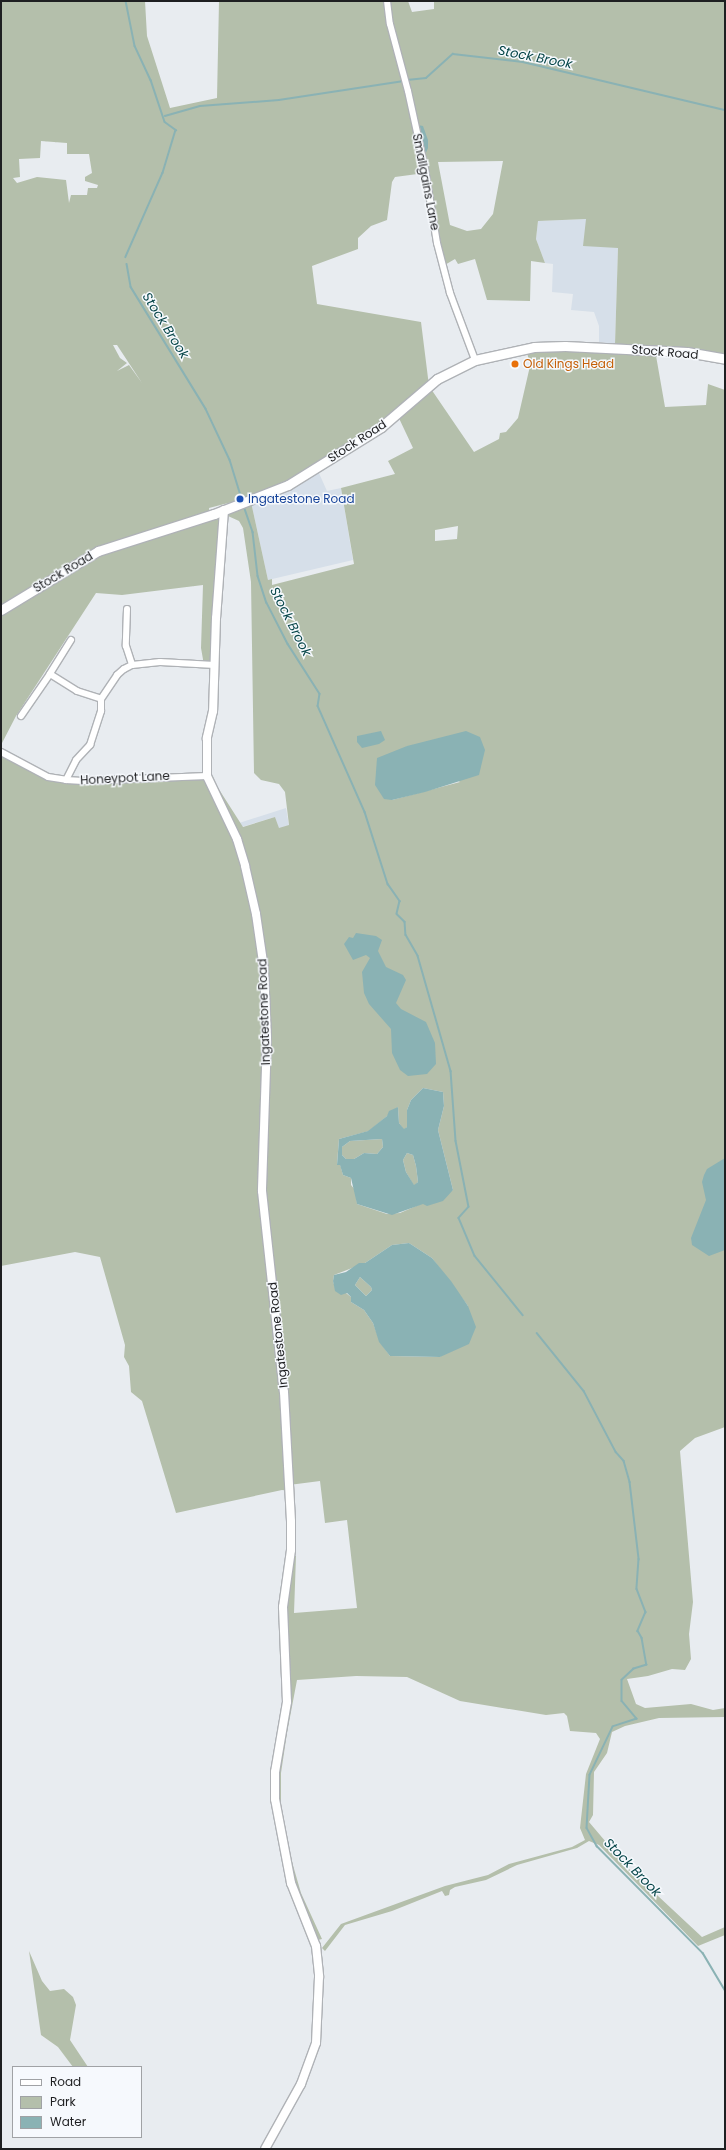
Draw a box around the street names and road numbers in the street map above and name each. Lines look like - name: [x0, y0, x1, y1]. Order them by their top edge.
- street label: Smallgains Lane: [410, 132, 442, 232]
- street label: Stock Road: [631, 342, 699, 362]
- street label: Stock Road: [325, 417, 389, 465]
- street label: Stock Road: [31, 549, 95, 595]
- street label: Honeypot Lane: [80, 768, 170, 788]
- street label: Ingatestone Road: [255, 959, 273, 1065]
- street label: Ingatestone Road: [265, 1281, 291, 1389]

